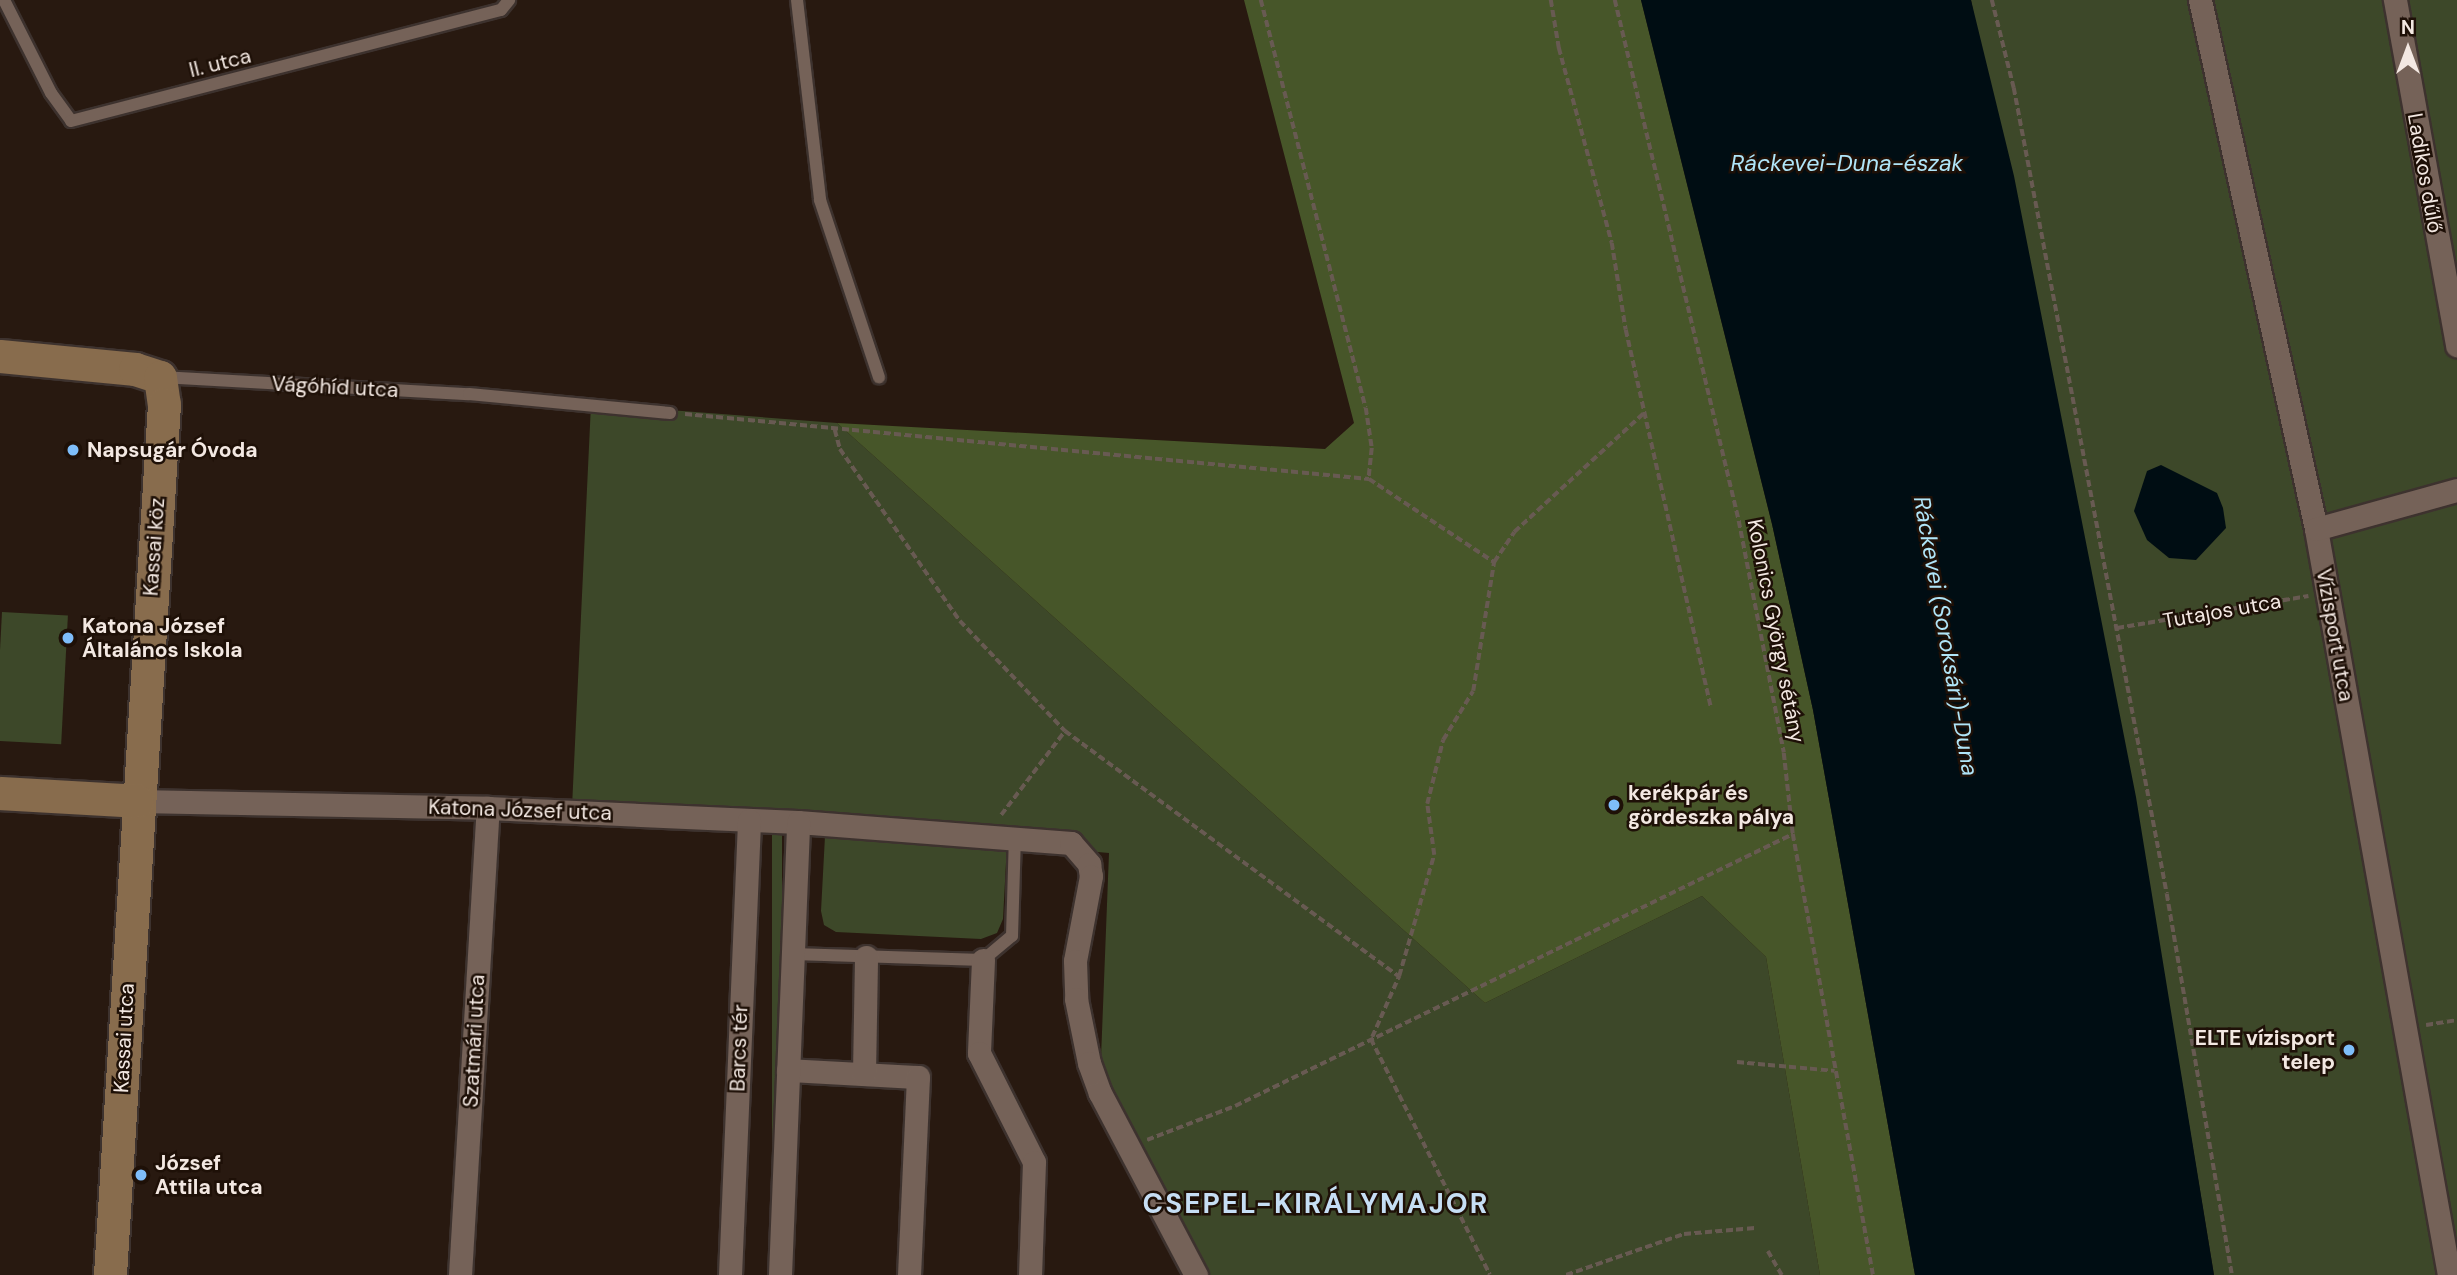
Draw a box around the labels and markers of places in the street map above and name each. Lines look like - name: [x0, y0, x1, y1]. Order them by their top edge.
- place label: Napsugár Óvoda: [87, 437, 258, 463]
- marker: Napsugár Óvoda: [65, 442, 81, 458]
- place label: Katona József Általános Iskola: [82, 613, 243, 663]
- marker: Katona József Általános Iskola: [60, 630, 76, 646]
- place label: kerékpár és gördeszka pálya: [1628, 780, 1794, 830]
- marker: kerékpár és gördeszka pálya: [1606, 797, 1622, 813]
- place label: ELTE vízisport telep: [2195, 1025, 2335, 1075]
- marker: ELTE vízisport telep: [2341, 1042, 2357, 1058]
- place label: József Attila utca: [155, 1150, 262, 1200]
- marker: József Attila utca: [133, 1167, 149, 1183]

